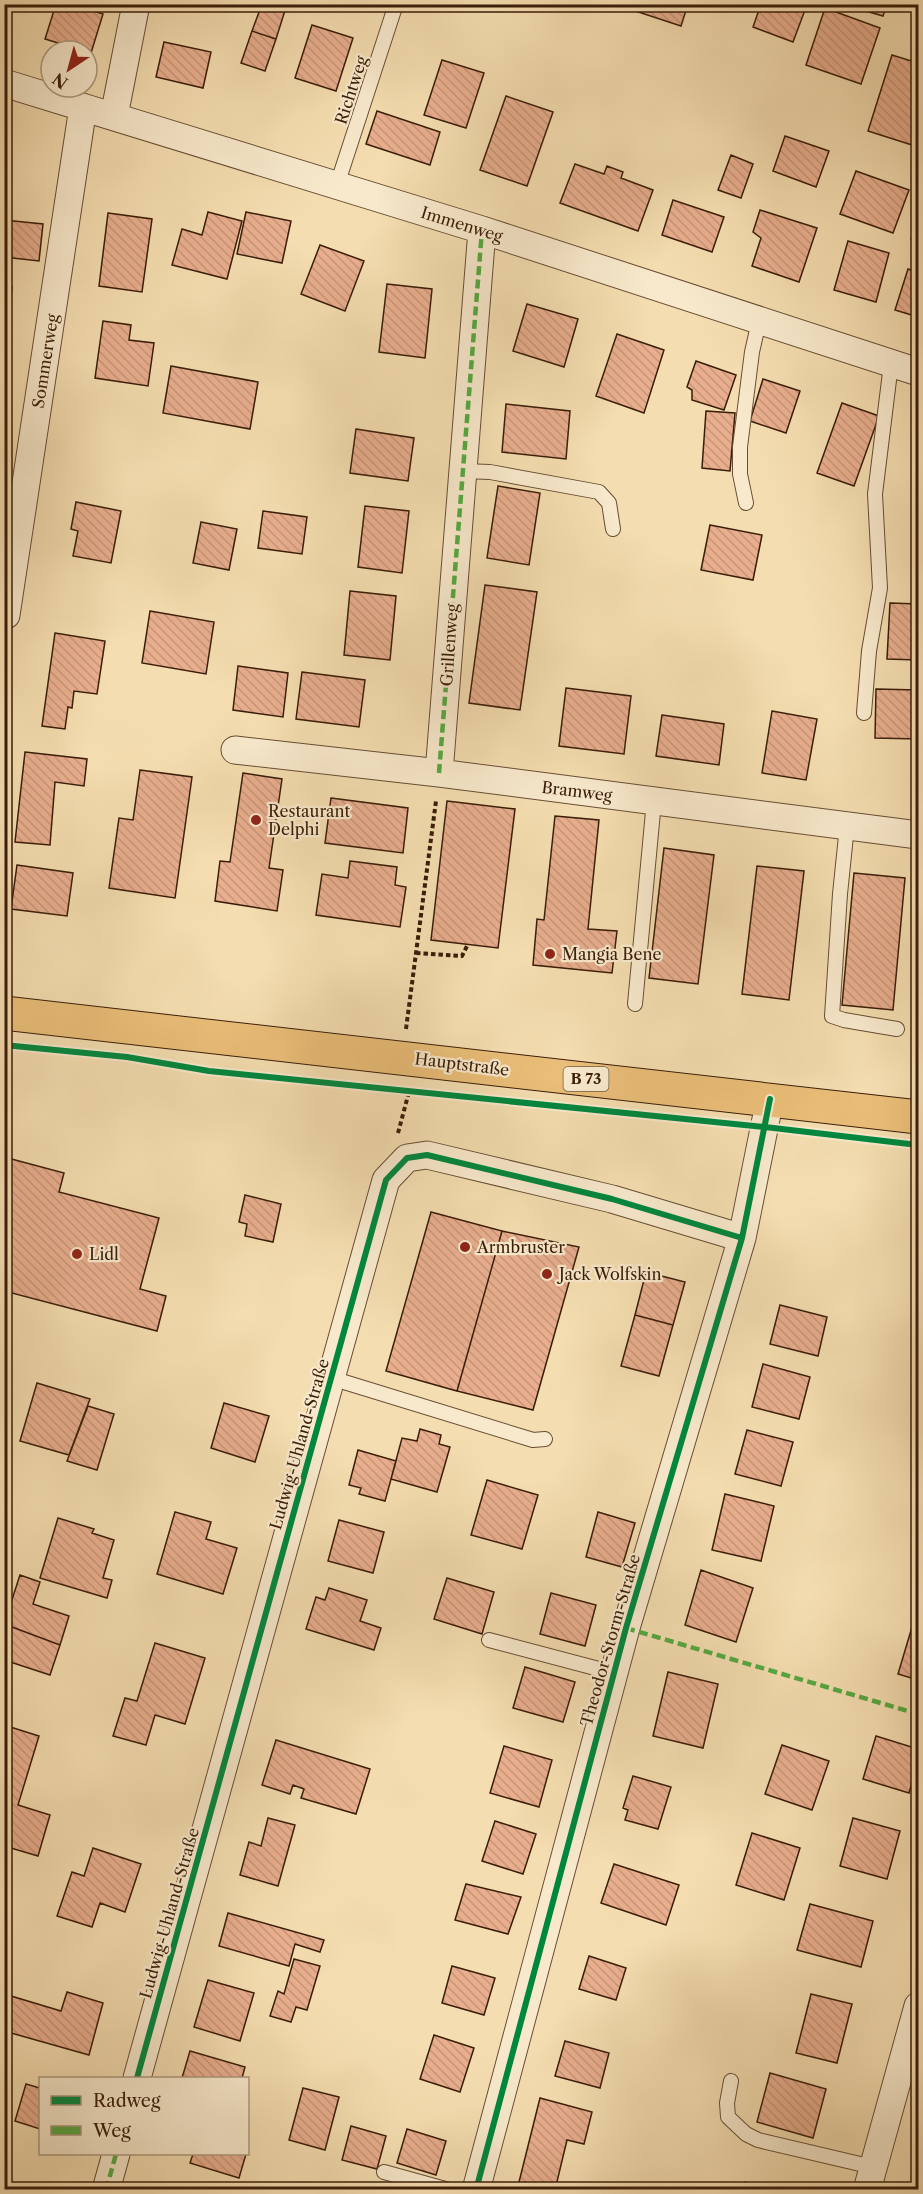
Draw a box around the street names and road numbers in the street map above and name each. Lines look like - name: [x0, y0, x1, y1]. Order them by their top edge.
- street label: Richtweg: [331, 53, 372, 127]
- street label: Immenweg: [419, 202, 506, 246]
- street label: Sommerweg: [28, 312, 62, 410]
- street label: Grillenweg: [436, 602, 462, 687]
- street label: Bramweg: [541, 777, 614, 805]
- street label: Hauptstraße: [414, 1048, 510, 1080]
- road number: B 73: [564, 1067, 608, 1091]
- street label: Ludwig-Uhland-Straße: [265, 1356, 333, 1532]
- street label: Theodor-Storm-Straße: [576, 1552, 644, 1728]
- street label: Ludwig-Uhland-Straße: [135, 1825, 203, 2001]

